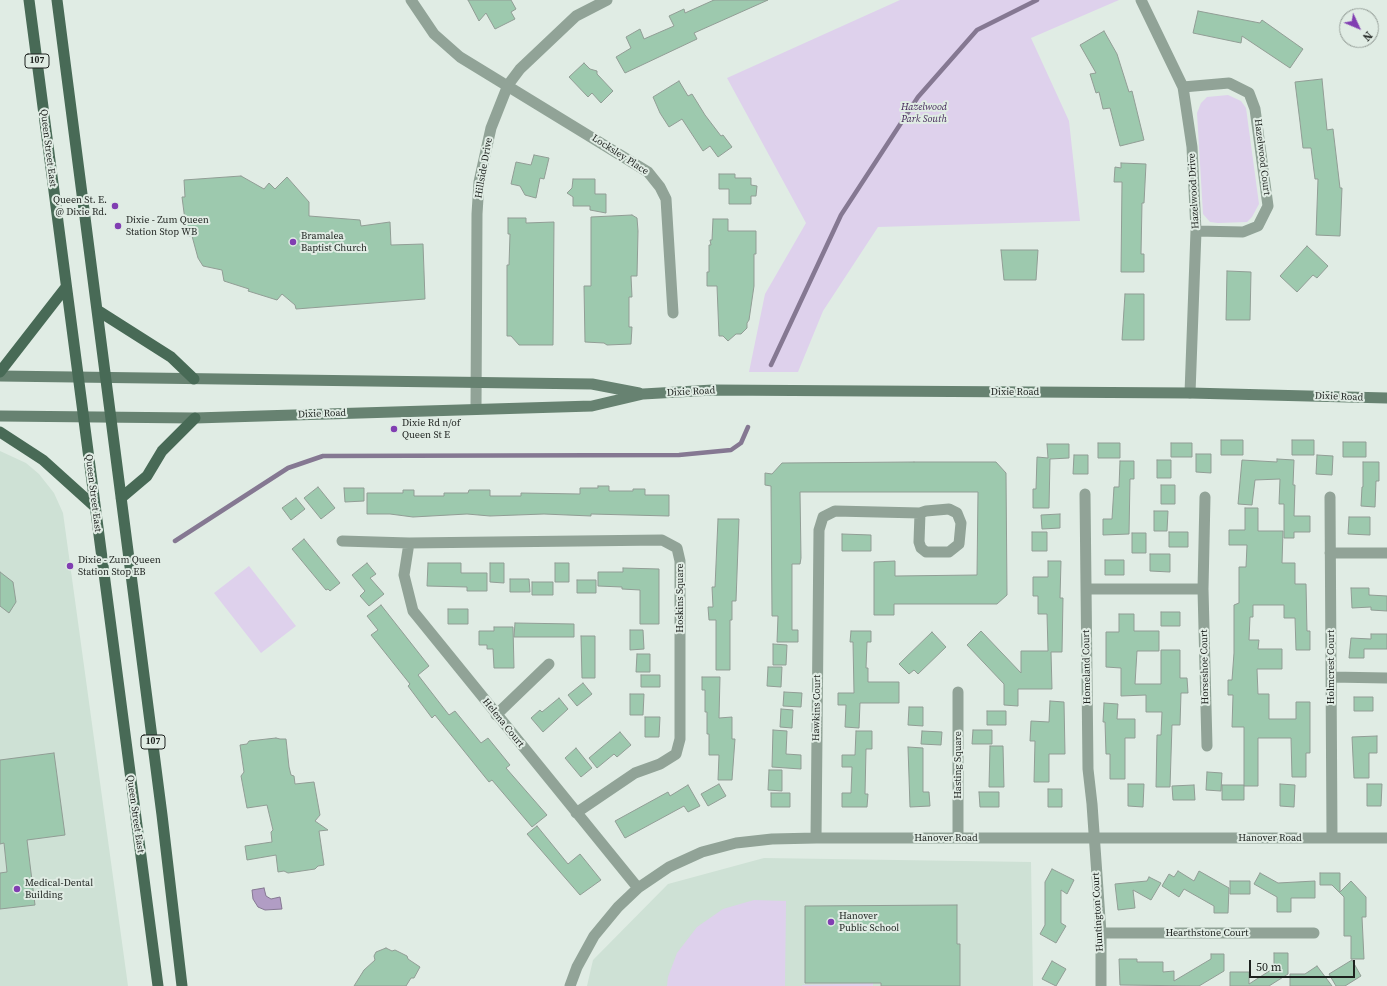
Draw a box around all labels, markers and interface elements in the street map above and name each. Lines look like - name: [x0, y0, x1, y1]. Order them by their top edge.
- north arrow: [1339, 8, 1379, 48]
- text: N: [1359, 28, 1375, 44]
- road number: 107: [25, 54, 49, 68]
- park label: Hazelwood Park South: [901, 101, 947, 124]
- street label: Queen Street East: [37, 108, 59, 188]
- street label: Hazelwood Court: [1251, 118, 1273, 196]
- street label: Locksley Place: [589, 132, 651, 178]
- street label: Hillside Drive: [473, 137, 495, 199]
- street label: Hazelwood Drive: [1186, 153, 1202, 229]
- place label: Queen St. E. @ Dixie Rd.: [53, 194, 107, 218]
- marker: Queen St. E. @ Dixie Rd.: [110, 201, 120, 211]
- place label: Dixie - Zum Queen Station Stop WB: [126, 214, 209, 238]
- marker: Dixie - Zum Queen Station Stop WB: [113, 221, 123, 231]
- place label: Bramalea Baptist Church: [301, 230, 367, 254]
- marker: Bramalea Baptist Church: [288, 237, 298, 247]
- street label: Dixie Road: [667, 385, 715, 399]
- street label: Dixie Road: [991, 386, 1039, 398]
- street label: Dixie Road: [1315, 390, 1363, 404]
- street label: Dixie Road: [298, 407, 346, 421]
- place label: Dixie Rd n/of Queen St E: [402, 417, 460, 440]
- marker: Dixie Rd n/of Queen St E: [389, 424, 399, 434]
- street label: Queen Street East: [82, 453, 104, 533]
- place label: Dixie - Zum Queen Station Stop EB: [78, 554, 161, 578]
- marker: Dixie - Zum Queen Station Stop EB: [65, 561, 75, 571]
- street label: Hoskins Square: [674, 563, 686, 633]
- street label: Horseshoe Court: [1198, 629, 1212, 705]
- street label: Homeland Court: [1080, 630, 1094, 704]
- street label: Holmcrest Court: [1325, 630, 1337, 704]
- street label: Hawkins Court: [810, 675, 824, 741]
- street label: Helena Court: [480, 696, 526, 750]
- street label: Hasting Square: [952, 731, 964, 799]
- road number: 107: [141, 735, 165, 749]
- street label: Queen Street East: [124, 774, 146, 854]
- street label: Hanover Road: [914, 832, 978, 844]
- street label: Hanover Road: [1238, 832, 1302, 844]
- street label: Huntington Court: [1090, 872, 1106, 952]
- place label: Medical-Dental Building: [25, 877, 93, 900]
- marker: Medical-Dental Building: [12, 884, 22, 894]
- place label: Hanover Public School: [839, 910, 899, 934]
- marker: Hanover Public School: [826, 917, 836, 927]
- street label: Hearthstone Court: [1165, 927, 1249, 939]
- scale bar: [1251, 952, 1357, 978]
- text: 50 m: [1256, 959, 1282, 975]

